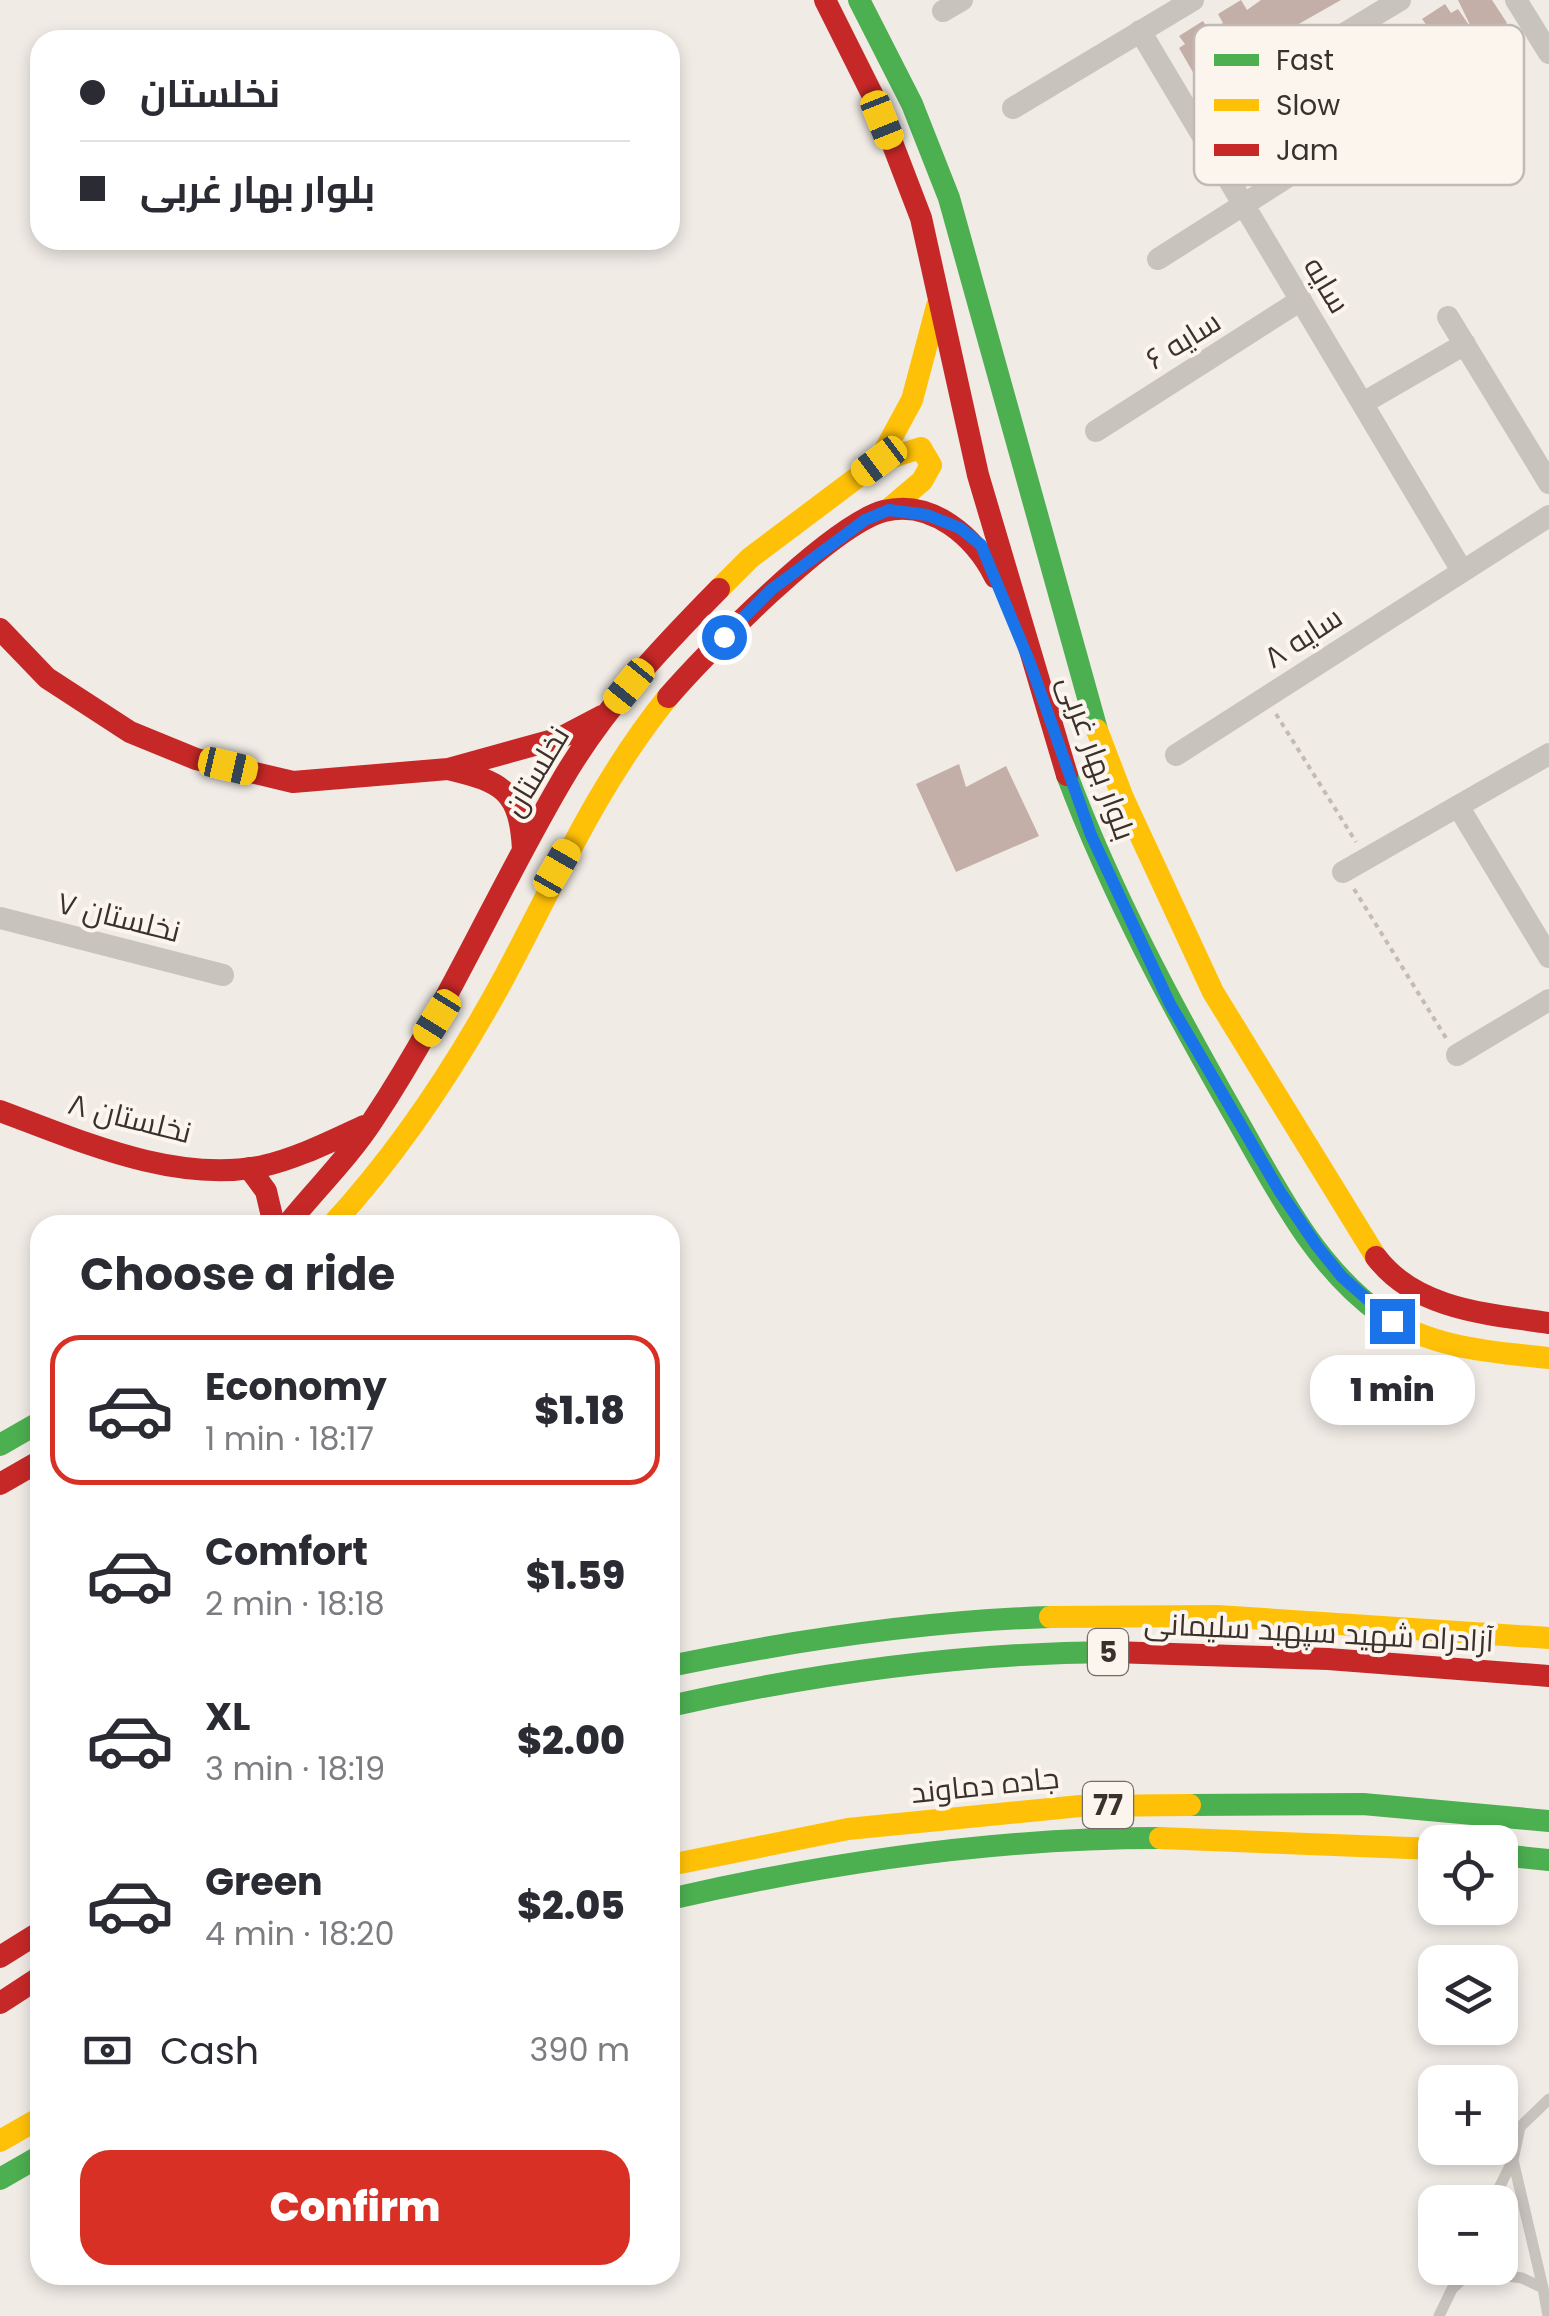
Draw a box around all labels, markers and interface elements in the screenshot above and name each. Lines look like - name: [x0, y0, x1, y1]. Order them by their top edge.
- legend: [1194, 25, 1524, 185]
- text: Fast: [1276, 41, 1334, 80]
- text: نخلستان: [140, 67, 280, 120]
- text: Slow: [1276, 86, 1340, 125]
- car: [857, 87, 907, 153]
- text: Jam: [1276, 131, 1339, 170]
- text: بلوار بهار غربی: [140, 163, 375, 216]
- street label: سایه: [1293, 249, 1361, 321]
- street label: سایه ۶: [1137, 300, 1229, 380]
- car: [846, 431, 912, 491]
- street label: سایه ۸: [1255, 596, 1351, 678]
- route start: [702, 615, 747, 660]
- car: [598, 653, 660, 719]
- street label: بلوار بهار غربی: [1047, 670, 1147, 846]
- street label: نخلستان: [492, 718, 580, 824]
- car: [195, 745, 261, 787]
- car: [529, 835, 585, 901]
- street label: نخلستان ۷: [53, 881, 185, 953]
- car: [408, 985, 466, 1051]
- street label: نخلستان ۸: [64, 1082, 196, 1154]
- text: Choose a ride: [80, 1243, 395, 1306]
- route end: [1370, 1299, 1415, 1344]
- callout: 1 min: [1310, 1356, 1474, 1426]
- text: Economy: [205, 1360, 387, 1413]
- icon: car: [85, 1365, 175, 1455]
- text: 1 min: [1350, 1367, 1435, 1412]
- text: $1.18: [534, 1384, 625, 1437]
- text: 1 min · 18:17: [205, 1416, 374, 1461]
- text: Comfort: [205, 1525, 368, 1578]
- icon: car: [85, 1530, 175, 1620]
- text: $1.59: [526, 1549, 625, 1602]
- text: 2 min · 18:18: [205, 1581, 385, 1626]
- street label: آزادراه شهید سپهبد سلیمانی: [1143, 1601, 1495, 1663]
- road number: 5: [1088, 1629, 1128, 1675]
- text: XL: [205, 1690, 250, 1743]
- icon: car: [85, 1695, 175, 1785]
- text: $2.00: [517, 1714, 625, 1767]
- text: 3 min · 18:19: [205, 1746, 385, 1791]
- street label: جاده دماوند: [909, 1756, 1061, 1814]
- road number: 77: [1083, 1782, 1133, 1828]
- map controls: [1418, 1825, 1518, 2285]
- button: locate: [1418, 1825, 1518, 1925]
- text: Green: [205, 1855, 323, 1908]
- icon: car: [85, 1860, 175, 1950]
- text: $2.05: [517, 1879, 625, 1932]
- text: 4 min · 18:20: [205, 1911, 395, 1956]
- button: layers: [1418, 1945, 1518, 2045]
- icon: cash: [80, 2023, 135, 2078]
- text: Cash: [160, 2024, 259, 2077]
- text: 390 m: [529, 2027, 630, 2072]
- button: +: [1418, 2065, 1518, 2165]
- button: Confirm: [80, 2150, 630, 2265]
- button: −: [1418, 2185, 1518, 2285]

